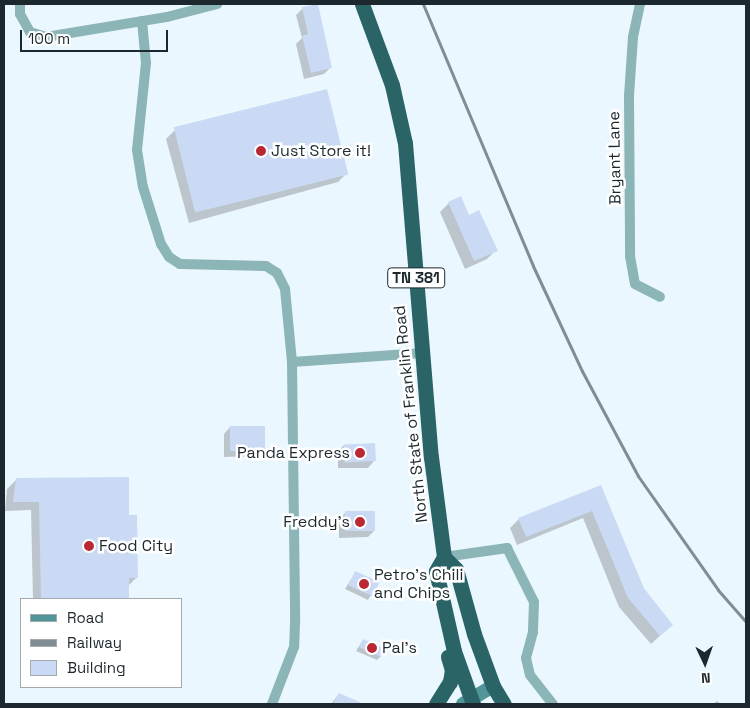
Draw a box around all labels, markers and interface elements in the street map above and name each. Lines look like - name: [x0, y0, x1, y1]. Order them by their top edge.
- scale bar: [22, 20, 170, 52]
- text: 100 m: [28, 29, 70, 48]
- street label: Bryant Lane: [605, 111, 625, 205]
- place label: Just Store it!: [271, 141, 371, 161]
- marker: Just Store it!: [255, 145, 267, 157]
- road number: TN 381: [386, 266, 446, 290]
- street label: North State of Franklin Road: [390, 305, 432, 523]
- place label: Panda Express: [237, 443, 350, 463]
- marker: Panda Express: [354, 447, 366, 459]
- place label: Freddy's: [283, 512, 350, 532]
- marker: Freddy's: [354, 516, 366, 528]
- place label: Food City: [99, 536, 173, 556]
- marker: Food City: [83, 540, 95, 552]
- place label: Petro's Chili and Chips: [374, 565, 463, 603]
- marker: Petro's Chili and Chips: [358, 578, 370, 590]
- legend: [20, 598, 182, 688]
- text: Road: [67, 608, 104, 627]
- text: Railway: [67, 633, 122, 652]
- place label: Pal's: [382, 638, 417, 658]
- north arrow: [680, 638, 730, 688]
- marker: Pal's: [366, 642, 378, 654]
- text: Building: [67, 658, 126, 677]
- text: N: [701, 669, 711, 687]

